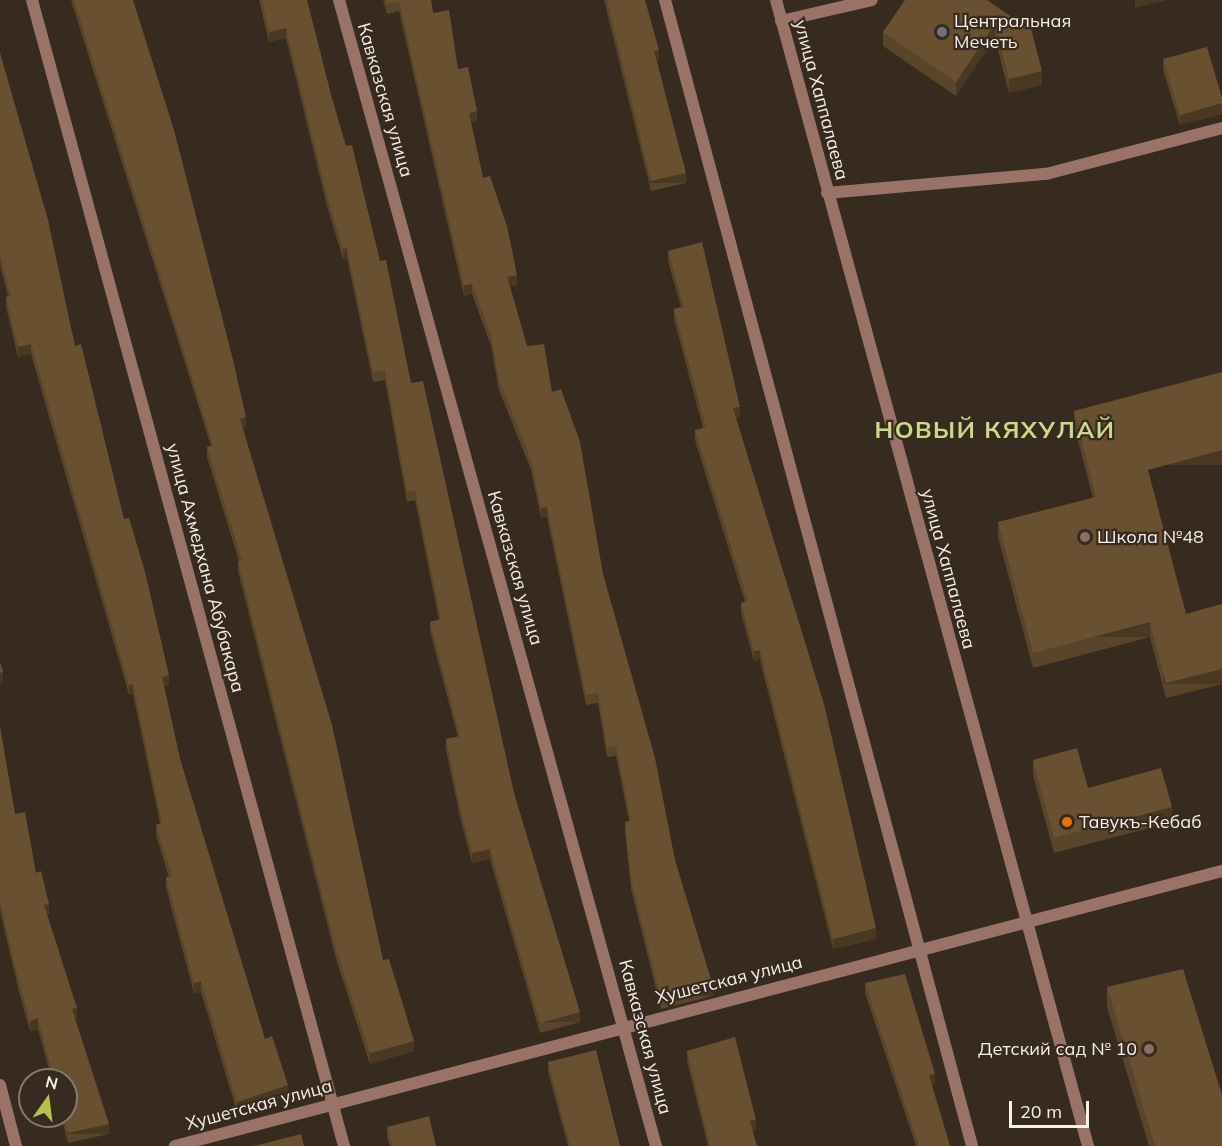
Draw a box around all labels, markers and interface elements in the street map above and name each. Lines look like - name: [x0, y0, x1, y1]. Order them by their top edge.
- place label: Центральная Мечеть: [954, 11, 1071, 54]
- street label: улица Хаппалаева: [789, 18, 853, 182]
- street label: Кавказская улица: [353, 20, 417, 180]
- marker: Центральная Мечеть: [935, 25, 949, 39]
- district label: НОВЫЙ КЯХУЛАЙ: [875, 416, 1115, 444]
- street label: улица Ахмедхана Абубакара: [161, 441, 249, 695]
- street label: улица Хаппалаева: [916, 487, 980, 651]
- street label: Кавказская улица: [483, 488, 547, 648]
- place label: Школа №48: [1097, 526, 1204, 548]
- marker: Школа №48: [1078, 530, 1092, 544]
- place label: Тавукъ-Кебаб: [1079, 811, 1202, 833]
- marker: Тавукъ-Кебаб: [1060, 815, 1074, 829]
- street label: Хушетская улица: [653, 951, 805, 1009]
- street label: Кавказская улица: [614, 957, 676, 1117]
- place label: Детский сад № 10: [978, 1038, 1137, 1060]
- marker: Детский сад № 10: [1142, 1042, 1156, 1056]
- north arrow: [18, 1068, 78, 1128]
- text: N: [44, 1071, 60, 1094]
- street label: Хушетская улица: [183, 1075, 335, 1135]
- scale bar: [1012, 1089, 1092, 1127]
- text: 20 m: [1020, 1100, 1062, 1123]

